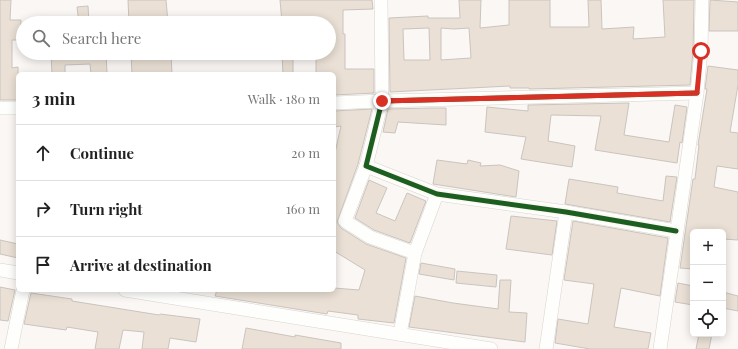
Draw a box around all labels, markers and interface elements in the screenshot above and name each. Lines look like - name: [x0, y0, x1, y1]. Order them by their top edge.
- search box: [16, 16, 336, 60]
- icon: search: [30, 27, 52, 49]
- text: Search here: [62, 28, 141, 48]
- route start: [692, 42, 710, 60]
- text: 3 min: [32, 87, 75, 109]
- text: Walk · 180 m: [248, 90, 320, 107]
- route end: [373, 92, 391, 110]
- icon: ahead: [32, 142, 54, 164]
- text: Continue: [70, 143, 134, 163]
- text: 20 m: [291, 144, 320, 161]
- icon: right: [32, 198, 54, 220]
- text: Turn right: [70, 199, 143, 219]
- text: 160 m: [286, 200, 320, 217]
- map controls: [690, 229, 726, 337]
- button: +: [690, 229, 726, 265]
- icon: arrive: [32, 254, 54, 276]
- text: Arrive at destination: [70, 255, 212, 275]
- button: −: [690, 265, 726, 301]
- button: locate: [690, 301, 726, 337]

